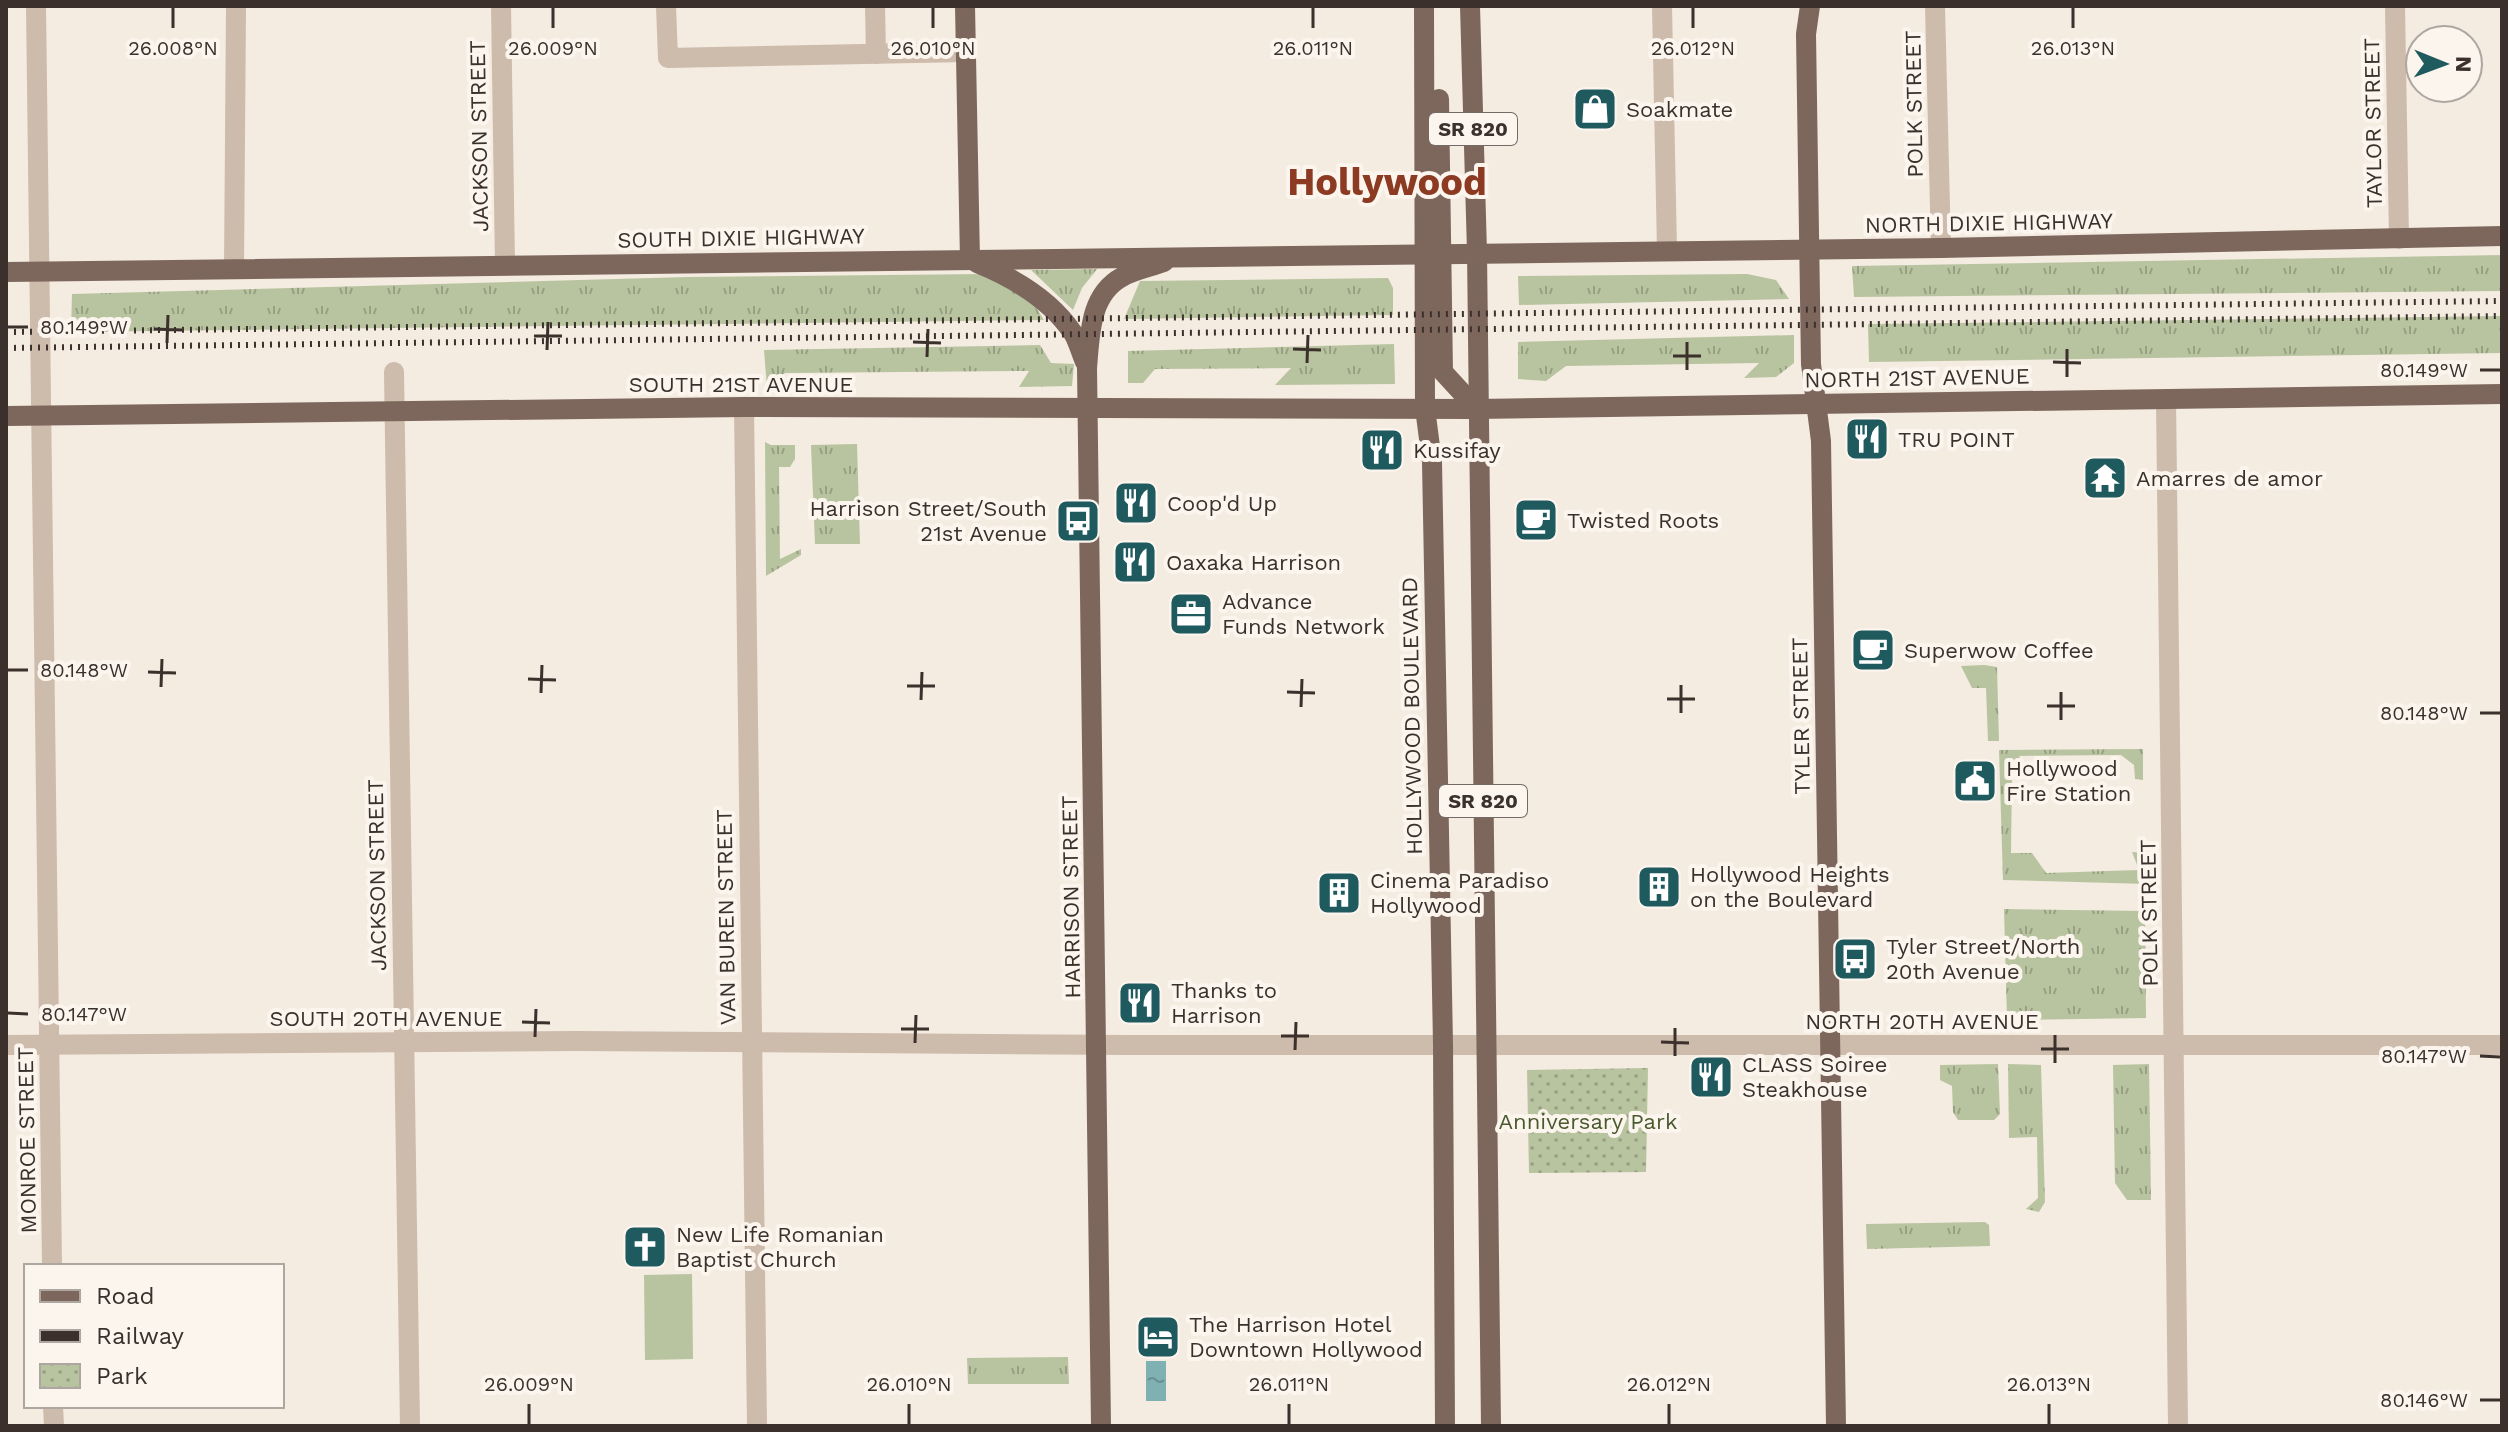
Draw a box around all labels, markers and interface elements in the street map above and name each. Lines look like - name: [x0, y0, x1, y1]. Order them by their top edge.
- north arrow: [2404, 24, 2484, 104]
- street label: POLK STREET: [1900, 30, 1928, 178]
- text: 26.008°N: [128, 36, 218, 60]
- text: 26.009°N: [508, 36, 598, 60]
- text: 26.010°N: [890, 36, 976, 60]
- text: 26.011°N: [1273, 36, 1353, 60]
- text: 26.012°N: [1651, 36, 1735, 60]
- text: 26.013°N: [2031, 36, 2115, 60]
- street label: TAYLOR STREET: [2359, 38, 2387, 208]
- street label: JACKSON STREET: [465, 40, 493, 232]
- text: N: [2451, 56, 2476, 73]
- shop icon: Soakmate: [1571, 85, 1619, 133]
- place label: Soakmate: [1626, 97, 1733, 122]
- road number: SR 820: [1429, 113, 1517, 145]
- district label: Hollywood: [1287, 160, 1487, 204]
- street label: NORTH DIXIE HIGHWAY: [1865, 208, 2114, 238]
- street label: SOUTH DIXIE HIGHWAY: [617, 223, 865, 253]
- text: 80.149°W: [40, 315, 128, 339]
- text: 80.149°W: [2380, 358, 2468, 382]
- street label: NORTH 21ST AVENUE: [1804, 364, 2030, 392]
- street label: SOUTH 21ST AVENUE: [629, 372, 853, 397]
- restaurant icon: TRU POINT: [1843, 415, 1891, 463]
- restaurant icon: Kussifay: [1358, 426, 1406, 474]
- place label: TRU POINT: [1898, 427, 2015, 452]
- place label: Kussifay: [1413, 438, 1501, 463]
- temple icon: Amarres de amor: [2081, 454, 2129, 502]
- place label: Amarres de amor: [2136, 466, 2323, 491]
- restaurant icon: Coop'd Up: [1112, 479, 1160, 527]
- place label: Coop'd Up: [1167, 491, 1277, 516]
- place label: Harrison Street/South 21st Avenue: [810, 496, 1047, 546]
- cafe icon: Twisted Roots: [1512, 496, 1560, 544]
- bus stop icon: Harrison Street/South 21st Avenue: [1054, 497, 1102, 545]
- place label: Twisted Roots: [1567, 508, 1719, 533]
- restaurant icon: Oaxaka Harrison: [1111, 538, 1159, 586]
- place label: Oaxaka Harrison: [1166, 550, 1341, 575]
- street label: HOLLYWOOD BOULEVARD: [1397, 577, 1427, 855]
- place label: Advance Funds Network: [1222, 589, 1385, 639]
- office icon: Advance Funds Network: [1167, 590, 1215, 638]
- cafe icon: Superwow Coffee: [1849, 626, 1897, 674]
- street label: TYLER STREET: [1787, 637, 1815, 795]
- place label: Superwow Coffee: [1904, 638, 2094, 663]
- text: 80.148°W: [40, 658, 128, 682]
- text: 80.148°W: [2380, 701, 2468, 725]
- place label: Hollywood Fire Station: [2006, 756, 2131, 806]
- public building icon: Hollywood Fire Station: [1951, 757, 1999, 805]
- street label: JACKSON STREET: [363, 779, 391, 971]
- road number: SR 820: [1439, 785, 1527, 817]
- street label: HARRISON STREET: [1057, 795, 1085, 999]
- street label: VAN BUREN STREET: [712, 809, 740, 1025]
- street label: POLK STREET: [2135, 839, 2163, 987]
- place label: Hollywood Heights on the Boulevard: [1690, 862, 1890, 912]
- building icon: Hollywood Heights on the Boulevard: [1635, 863, 1683, 911]
- place label: Cinema Paradiso Hollywood: [1370, 868, 1549, 918]
- building icon: Cinema Paradiso Hollywood: [1315, 869, 1363, 917]
- place label: Tyler Street/North 20th Avenue: [1886, 934, 2080, 984]
- bus stop icon: Tyler Street/North 20th Avenue: [1831, 935, 1879, 983]
- place label: Thanks to Harrison: [1171, 978, 1277, 1028]
- restaurant icon: Thanks to Harrison: [1116, 979, 1164, 1027]
- text: 80.147°W: [41, 1002, 127, 1026]
- street label: SOUTH 20TH AVENUE: [270, 1006, 502, 1031]
- street label: NORTH 20TH AVENUE: [1805, 1009, 2039, 1034]
- text: 80.147°W: [2381, 1044, 2467, 1068]
- street label: MONROE STREET: [13, 1046, 41, 1234]
- place label: CLASS Soiree Steakhouse: [1742, 1052, 1887, 1102]
- restaurant icon: CLASS Soiree Steakhouse: [1687, 1053, 1735, 1101]
- park label: Anniversary Park: [1499, 1109, 1677, 1134]
- place label: New Life Romanian Baptist Church: [676, 1222, 884, 1272]
- church icon: New Life Romanian Baptist Church: [621, 1223, 669, 1271]
- legend: [24, 1264, 284, 1408]
- text: Road: [96, 1282, 155, 1310]
- place label: The Harrison Hotel Downtown Hollywood: [1189, 1312, 1423, 1362]
- hotel icon: The Harrison Hotel Downtown Hollywood: [1134, 1313, 1182, 1361]
- text: Railway: [96, 1322, 185, 1350]
- text: Park: [96, 1362, 148, 1390]
- text: 26.009°N: [484, 1372, 574, 1396]
- text: 26.010°N: [866, 1372, 952, 1396]
- text: 26.011°N: [1249, 1372, 1329, 1396]
- text: 26.012°N: [1627, 1372, 1711, 1396]
- text: 26.013°N: [2007, 1372, 2091, 1396]
- text: 80.146°W: [2380, 1388, 2468, 1412]

